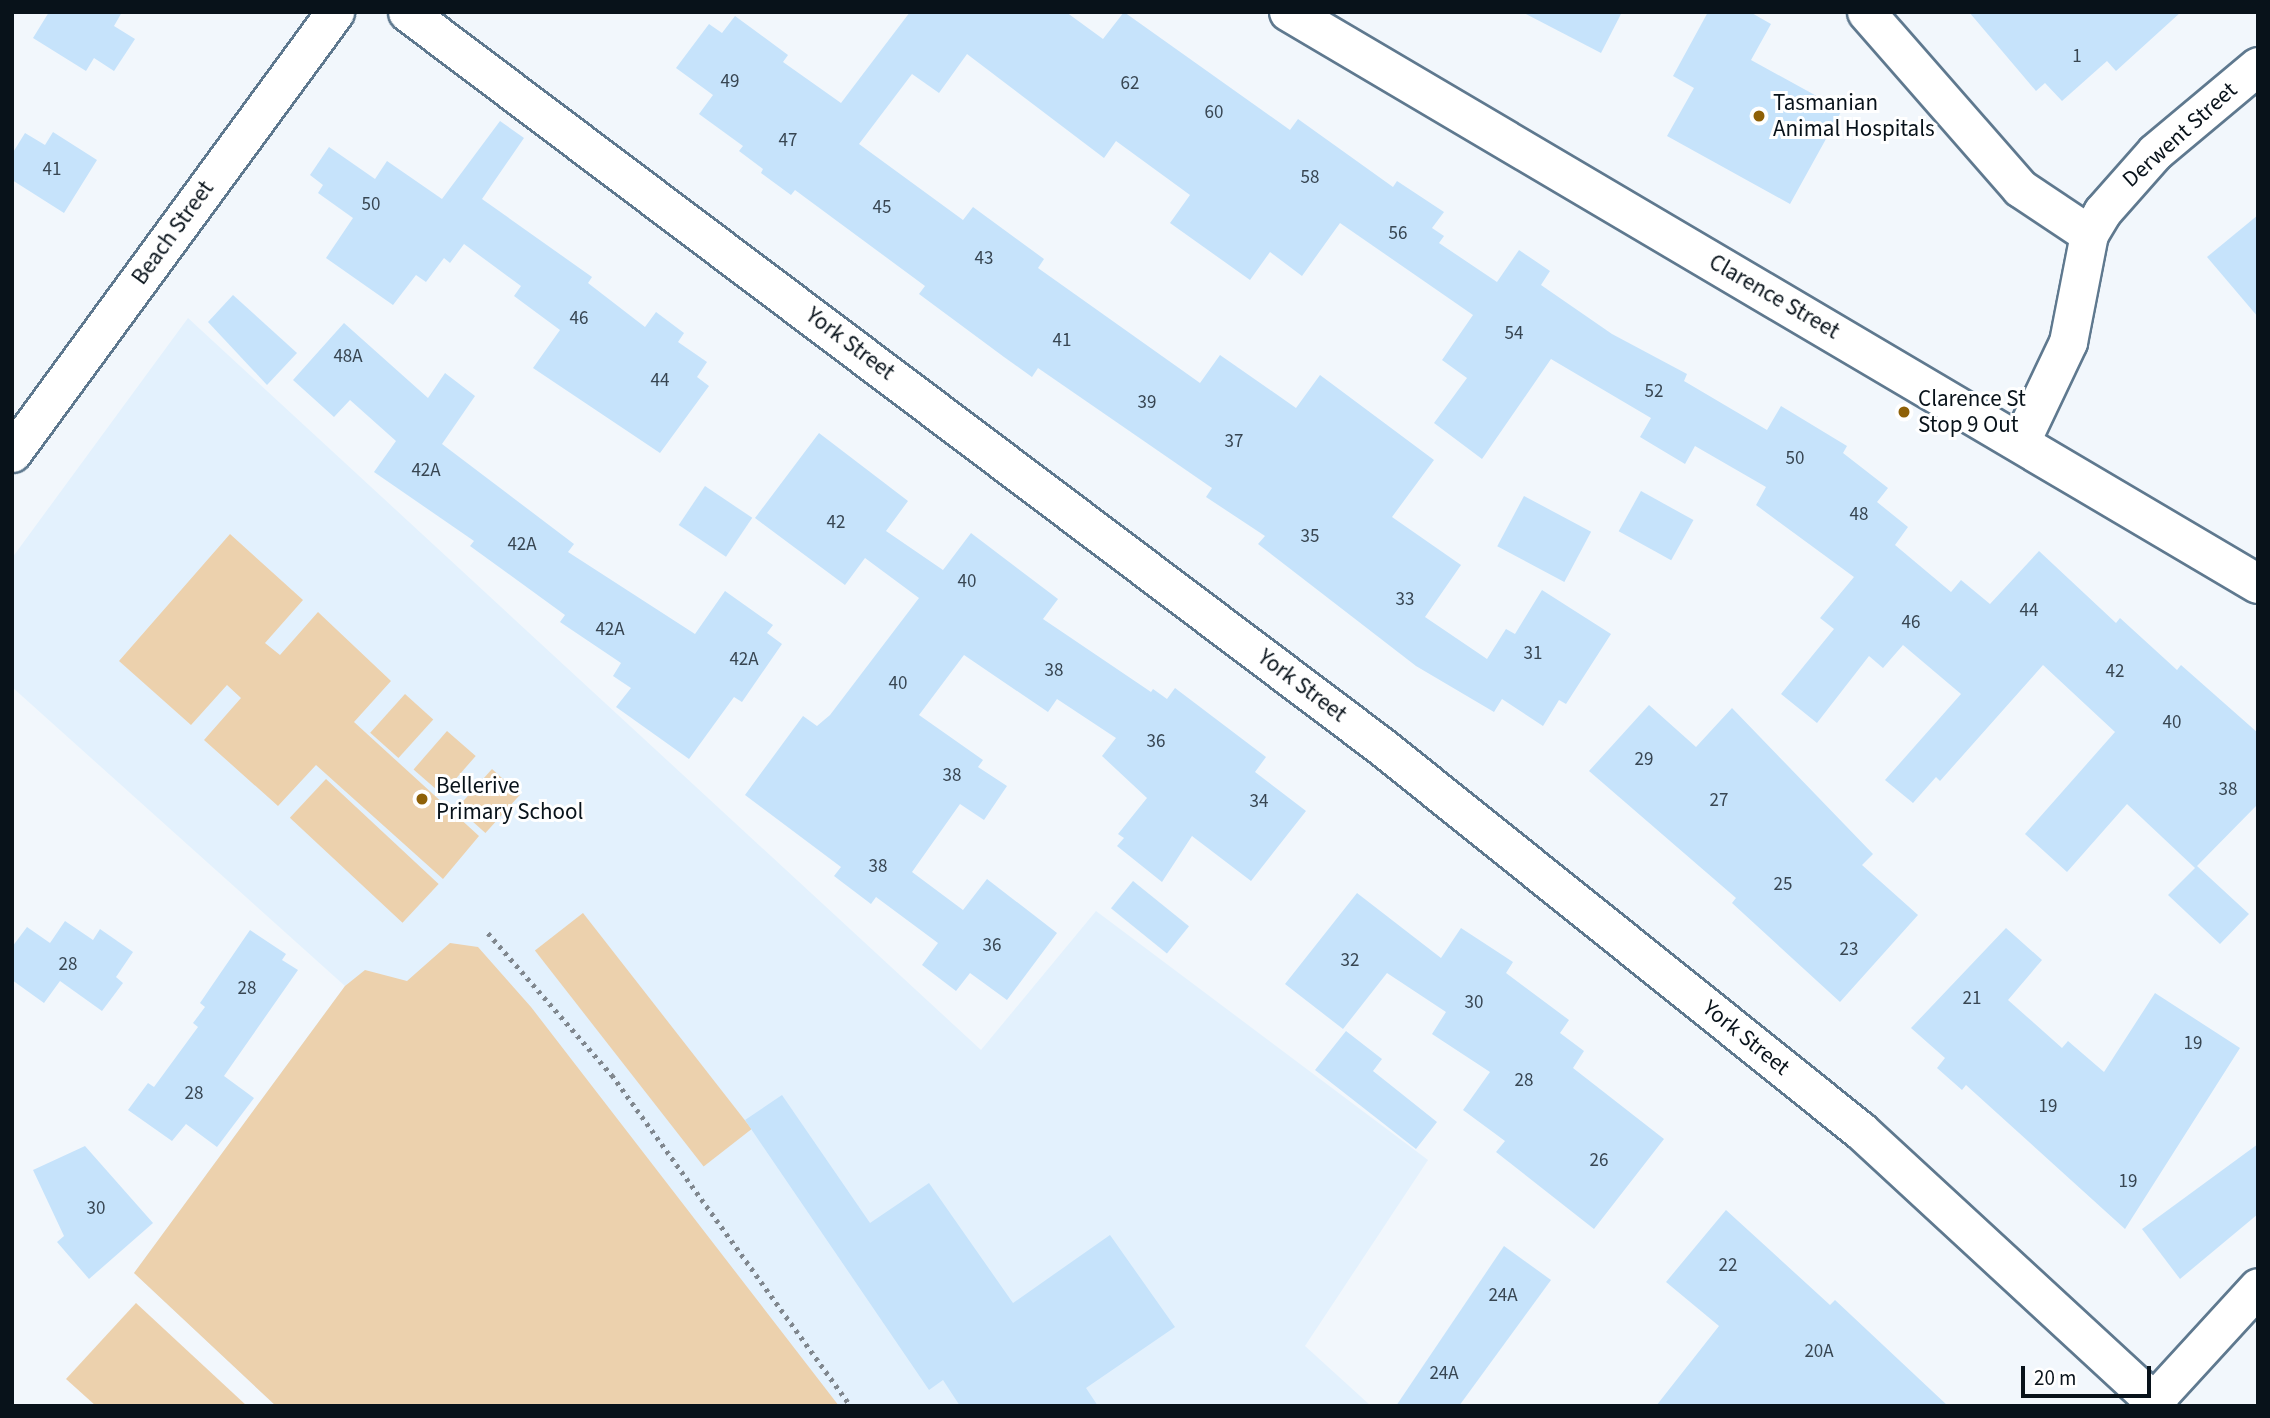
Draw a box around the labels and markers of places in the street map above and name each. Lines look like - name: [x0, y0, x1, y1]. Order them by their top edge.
- place label: Tasmanian Animal Hospitals: [1773, 89, 1935, 143]
- marker: Tasmanian Animal Hospitals: [1751, 108, 1767, 124]
- place label: Clarence St Stop 9 Out: [1918, 385, 2026, 439]
- marker: Clarence St Stop 9 Out: [1896, 404, 1912, 420]
- place label: Bellerive Primary School: [436, 772, 583, 826]
- marker: Bellerive Primary School: [414, 791, 430, 807]

